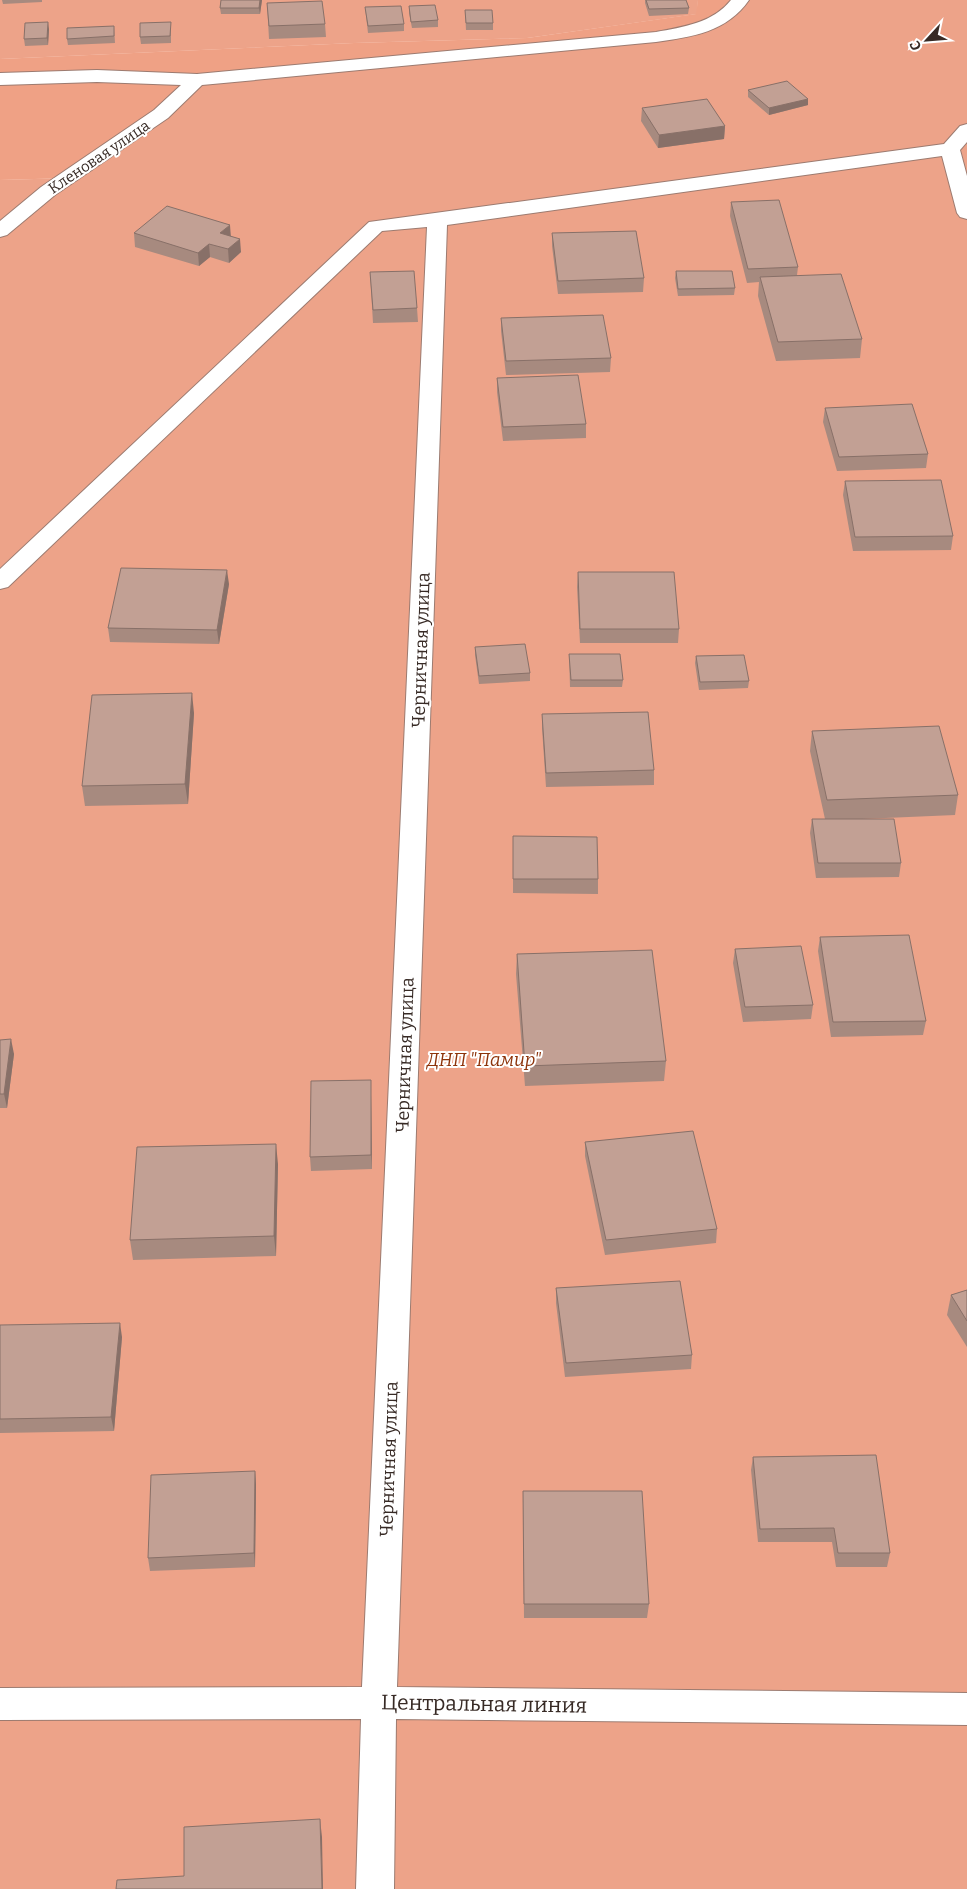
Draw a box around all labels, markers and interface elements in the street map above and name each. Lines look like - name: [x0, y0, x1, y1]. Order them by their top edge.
- north arrow: [902, 15, 952, 65]
- text: С: [906, 38, 925, 53]
- street label: Кленовая улица: [45, 116, 153, 198]
- street label: Черничная улица: [407, 572, 435, 728]
- street label: Черничная улица: [391, 977, 419, 1133]
- park label: ДНП "Памир": [425, 1049, 541, 1071]
- street label: Черничная улица: [375, 1381, 403, 1537]
- street label: Центральная линия: [381, 1689, 587, 1719]

